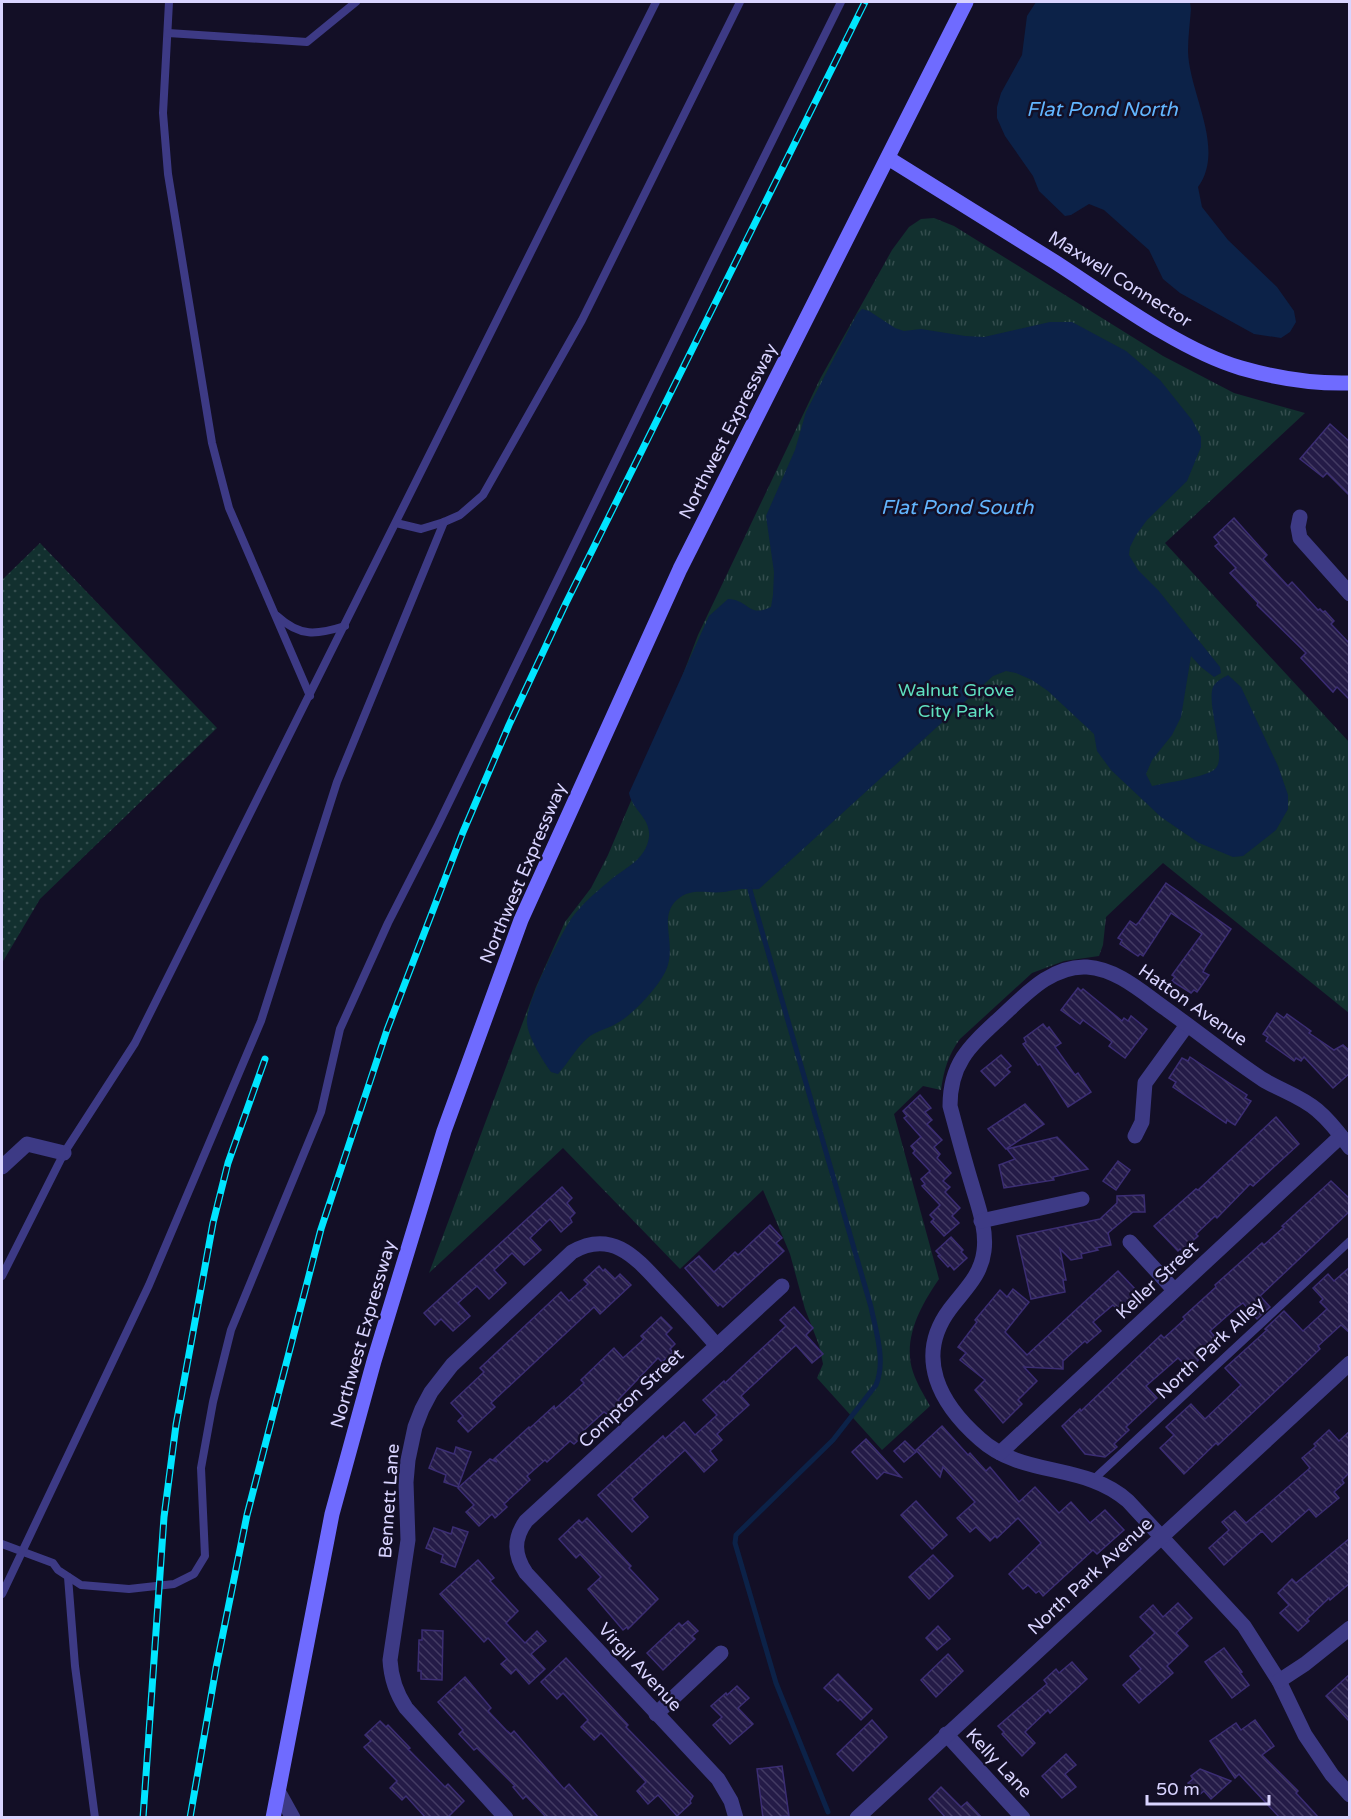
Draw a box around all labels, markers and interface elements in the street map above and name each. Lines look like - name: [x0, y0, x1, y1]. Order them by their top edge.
- water label: Flat Pond North: [1026, 98, 1179, 122]
- street label: Maxwell Connector: [1044, 226, 1196, 332]
- street label: Northwest Expressway: [674, 339, 782, 523]
- water label: Flat Pond South: [881, 496, 1034, 520]
- park label: Walnut Grove City Park: [898, 679, 1014, 722]
- street label: Northwest Expressway: [475, 779, 571, 967]
- street label: Hatton Avenue: [1134, 959, 1252, 1051]
- street label: Keller Street: [1111, 1236, 1203, 1324]
- street label: Northwest Expressway: [326, 1237, 400, 1431]
- street label: North Park Alley: [1151, 1292, 1269, 1404]
- street label: Compton Street: [574, 1344, 688, 1452]
- street label: Bennett Lane: [374, 1443, 404, 1559]
- street label: North Park Avenue: [1023, 1513, 1157, 1639]
- street label: Virgil Avenue: [593, 1618, 687, 1716]
- street label: Kelly Lane: [961, 1724, 1037, 1802]
- scale bar: [1147, 1768, 1268, 1806]
- text: 50 m: [1156, 1778, 1200, 1800]

